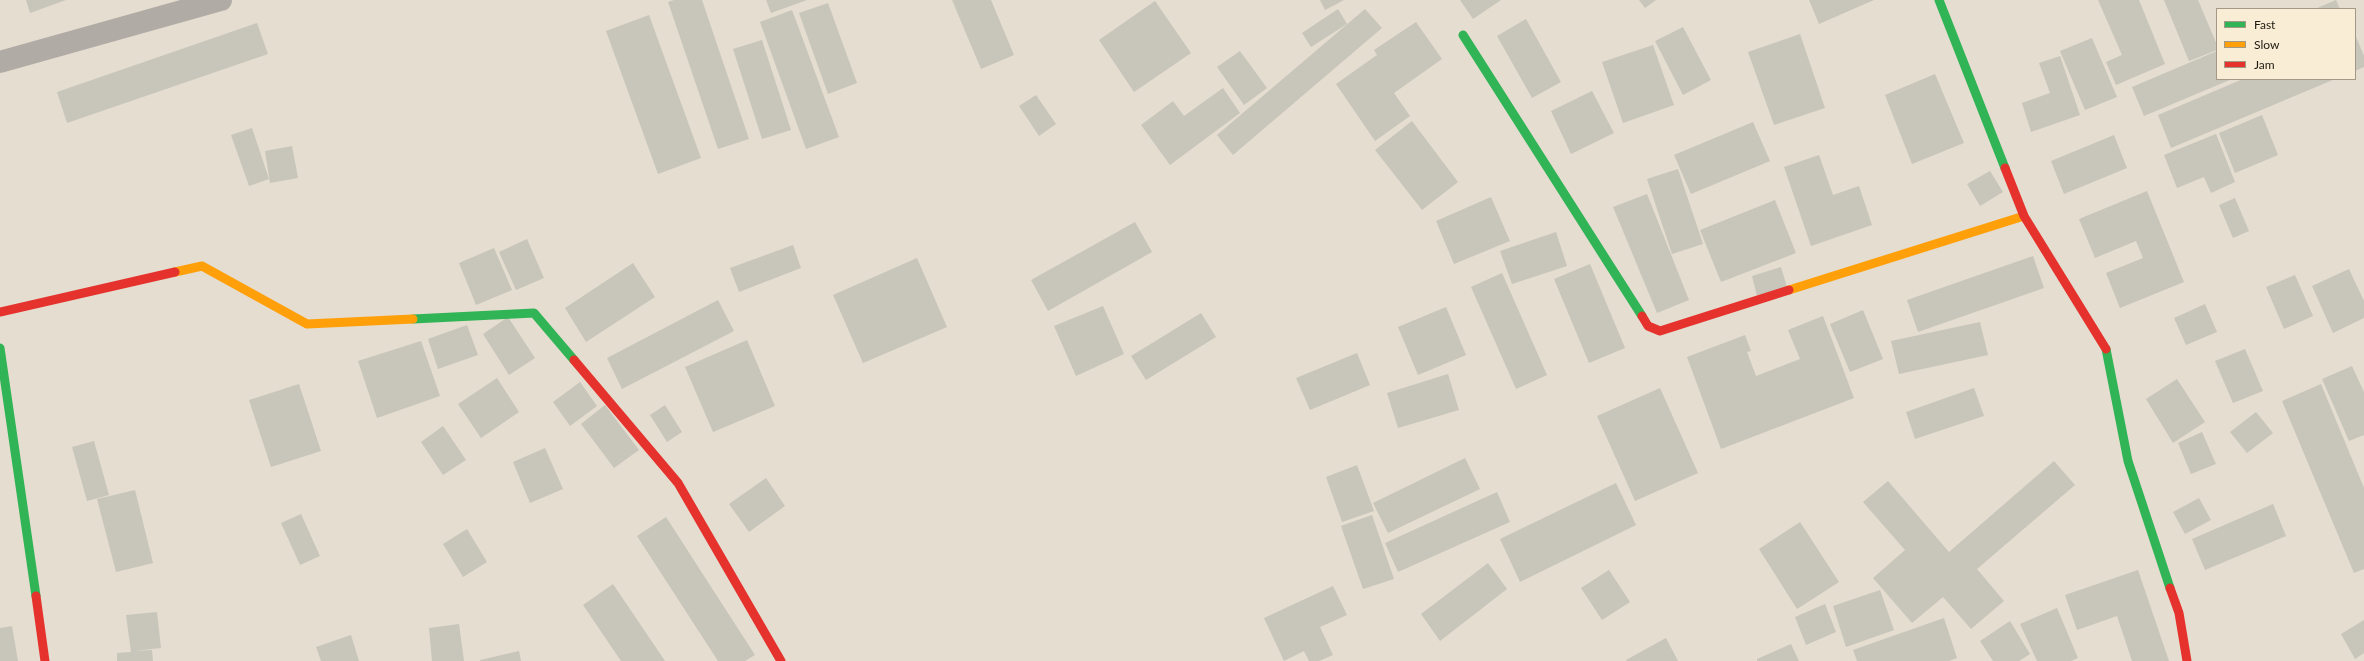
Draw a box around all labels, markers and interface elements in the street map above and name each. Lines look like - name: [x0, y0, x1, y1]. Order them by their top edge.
- legend: [2216, 8, 2356, 80]
- text: Fast: [2254, 17, 2275, 32]
- text: Slow: [2254, 37, 2279, 52]
- text: Jam: [2254, 57, 2275, 72]

